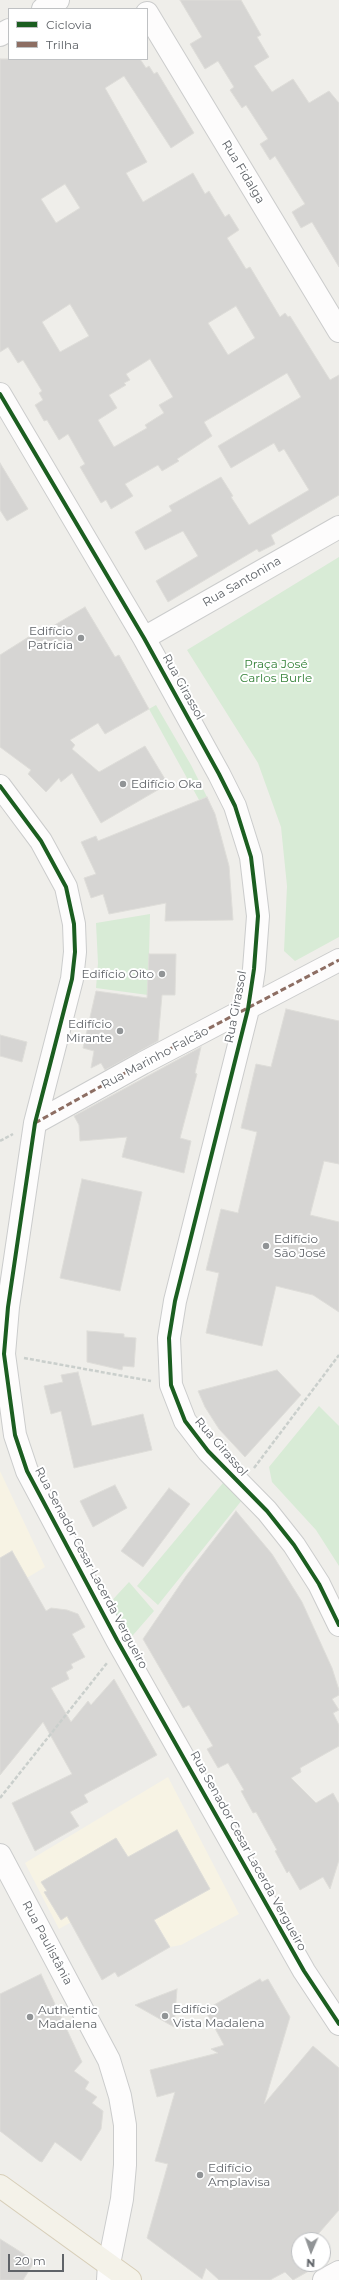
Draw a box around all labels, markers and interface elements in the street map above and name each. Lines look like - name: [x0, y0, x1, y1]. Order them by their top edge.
- legend: [8, 8, 148, 60]
- text: Ciclovia: [46, 17, 92, 32]
- text: Trilha: [46, 37, 79, 52]
- street label: Rua Fidalga: [218, 138, 268, 206]
- street label: Rua Santonina: [200, 554, 284, 610]
- place label: Edifício Patrícia: [28, 624, 73, 652]
- marker: Edifício Patrícia: [76, 633, 86, 643]
- street label: Rua Girassol: [159, 651, 207, 723]
- park label: Praça José Carlos Burle: [240, 657, 312, 685]
- place label: Edifício Oka: [131, 777, 202, 791]
- marker: Edifício Oka: [118, 779, 128, 789]
- place label: Edifício Oito: [81, 967, 154, 981]
- marker: Edifício Oito: [157, 969, 167, 979]
- street label: Rua Girassol: [222, 970, 250, 1044]
- place label: Edifício Mirante: [66, 1017, 112, 1045]
- street label: Rua Marinho Falcão: [99, 1024, 211, 1092]
- marker: Edifício Mirante: [115, 1026, 125, 1036]
- place label: Edifício São José: [274, 1232, 326, 1260]
- marker: Edifício São José: [261, 1241, 271, 1251]
- street label: Rua Girassol: [192, 1415, 250, 1479]
- street label: Rua Senador Cesar Lacerda Vergueiro: [31, 1465, 151, 1671]
- street label: Rua Senador Cesar Lacerda Vergueiro: [187, 1748, 309, 1954]
- street label: Rua Paulistânia: [19, 1899, 75, 1987]
- place label: Edifício Vista Madalena: [173, 2002, 265, 2030]
- place label: Authentic Madalena: [38, 2003, 98, 2031]
- marker: Edifício Vista Madalena: [160, 2011, 170, 2021]
- marker: Authentic Madalena: [25, 2012, 35, 2022]
- place label: Edifício Amplavisa: [208, 2161, 270, 2189]
- marker: Edifício Amplavisa: [195, 2170, 205, 2180]
- north arrow: [291, 2232, 331, 2272]
- scale bar: [10, 2246, 66, 2272]
- text: 20 m: [15, 2253, 46, 2268]
- text: N: [306, 2256, 315, 2270]

